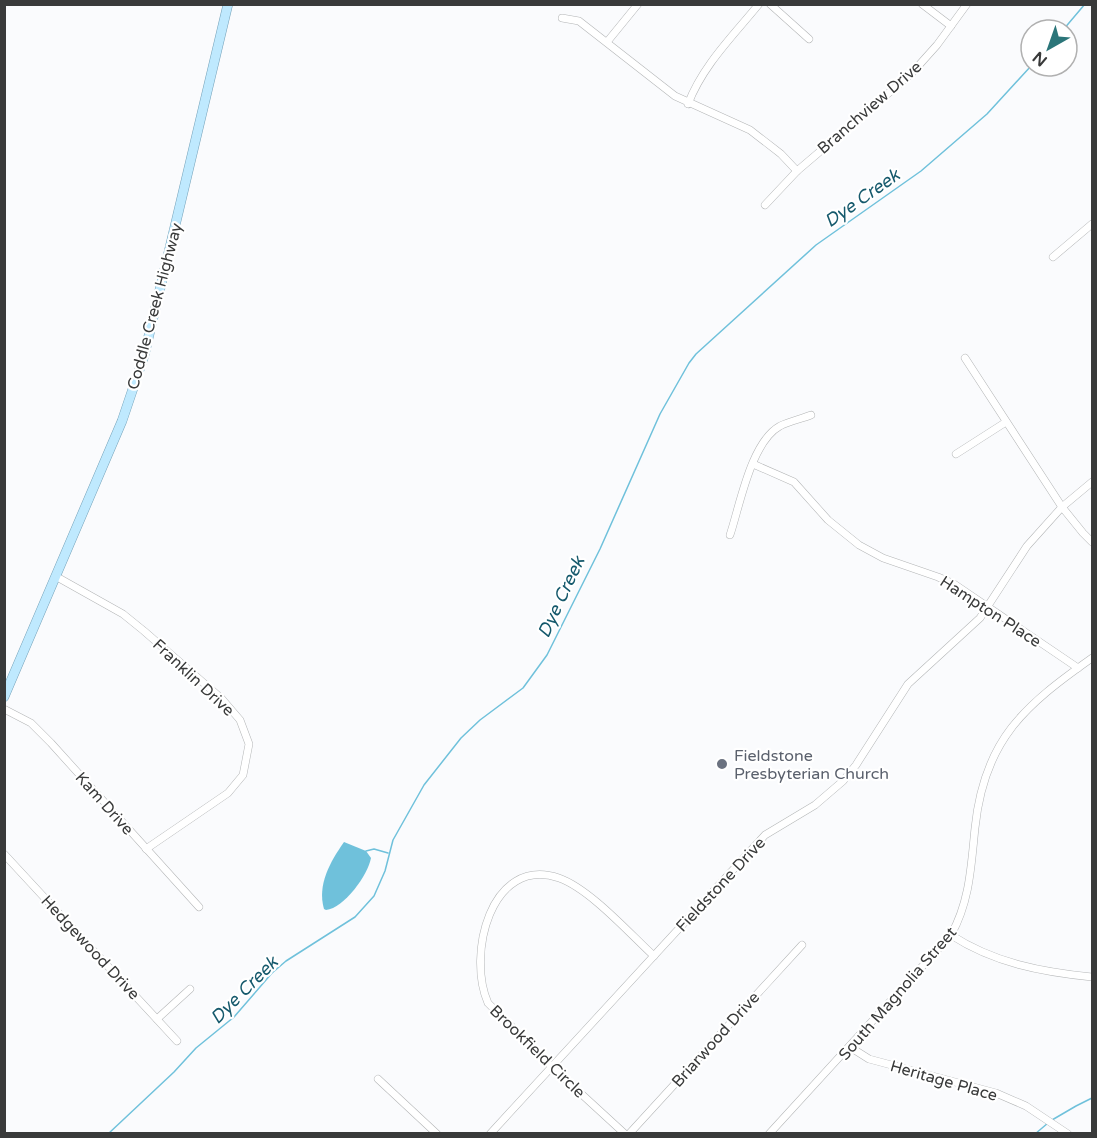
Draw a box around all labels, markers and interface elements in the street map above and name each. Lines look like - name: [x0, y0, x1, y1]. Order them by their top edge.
- north arrow: [1019, 18, 1079, 78]
- text: N: [1029, 47, 1051, 71]
- street label: Branchview Drive: [813, 57, 926, 158]
- water label: Dye Creek: [820, 163, 905, 232]
- street label: Coddle Creek Highway: [123, 220, 187, 392]
- water label: Dye Creek: [533, 552, 590, 641]
- street label: Hampton Place: [936, 572, 1045, 652]
- street label: Franklin Drive: [148, 635, 238, 721]
- place label: Fieldstone Presbyterian Church: [734, 746, 889, 784]
- marker: Fieldstone Presbyterian Church: [715, 757, 729, 771]
- street label: Kam Drive: [71, 768, 138, 839]
- street label: Fieldstone Drive: [672, 833, 770, 936]
- street label: Hedgewood Drive: [37, 891, 144, 1004]
- street label: South Magnolia Street: [834, 923, 961, 1064]
- water label: Dye Creek: [205, 951, 283, 1029]
- street label: Briarwood Drive: [668, 988, 764, 1092]
- street label: Brookfield Circle: [485, 1001, 589, 1102]
- street label: Heritage Place: [888, 1056, 1000, 1106]

